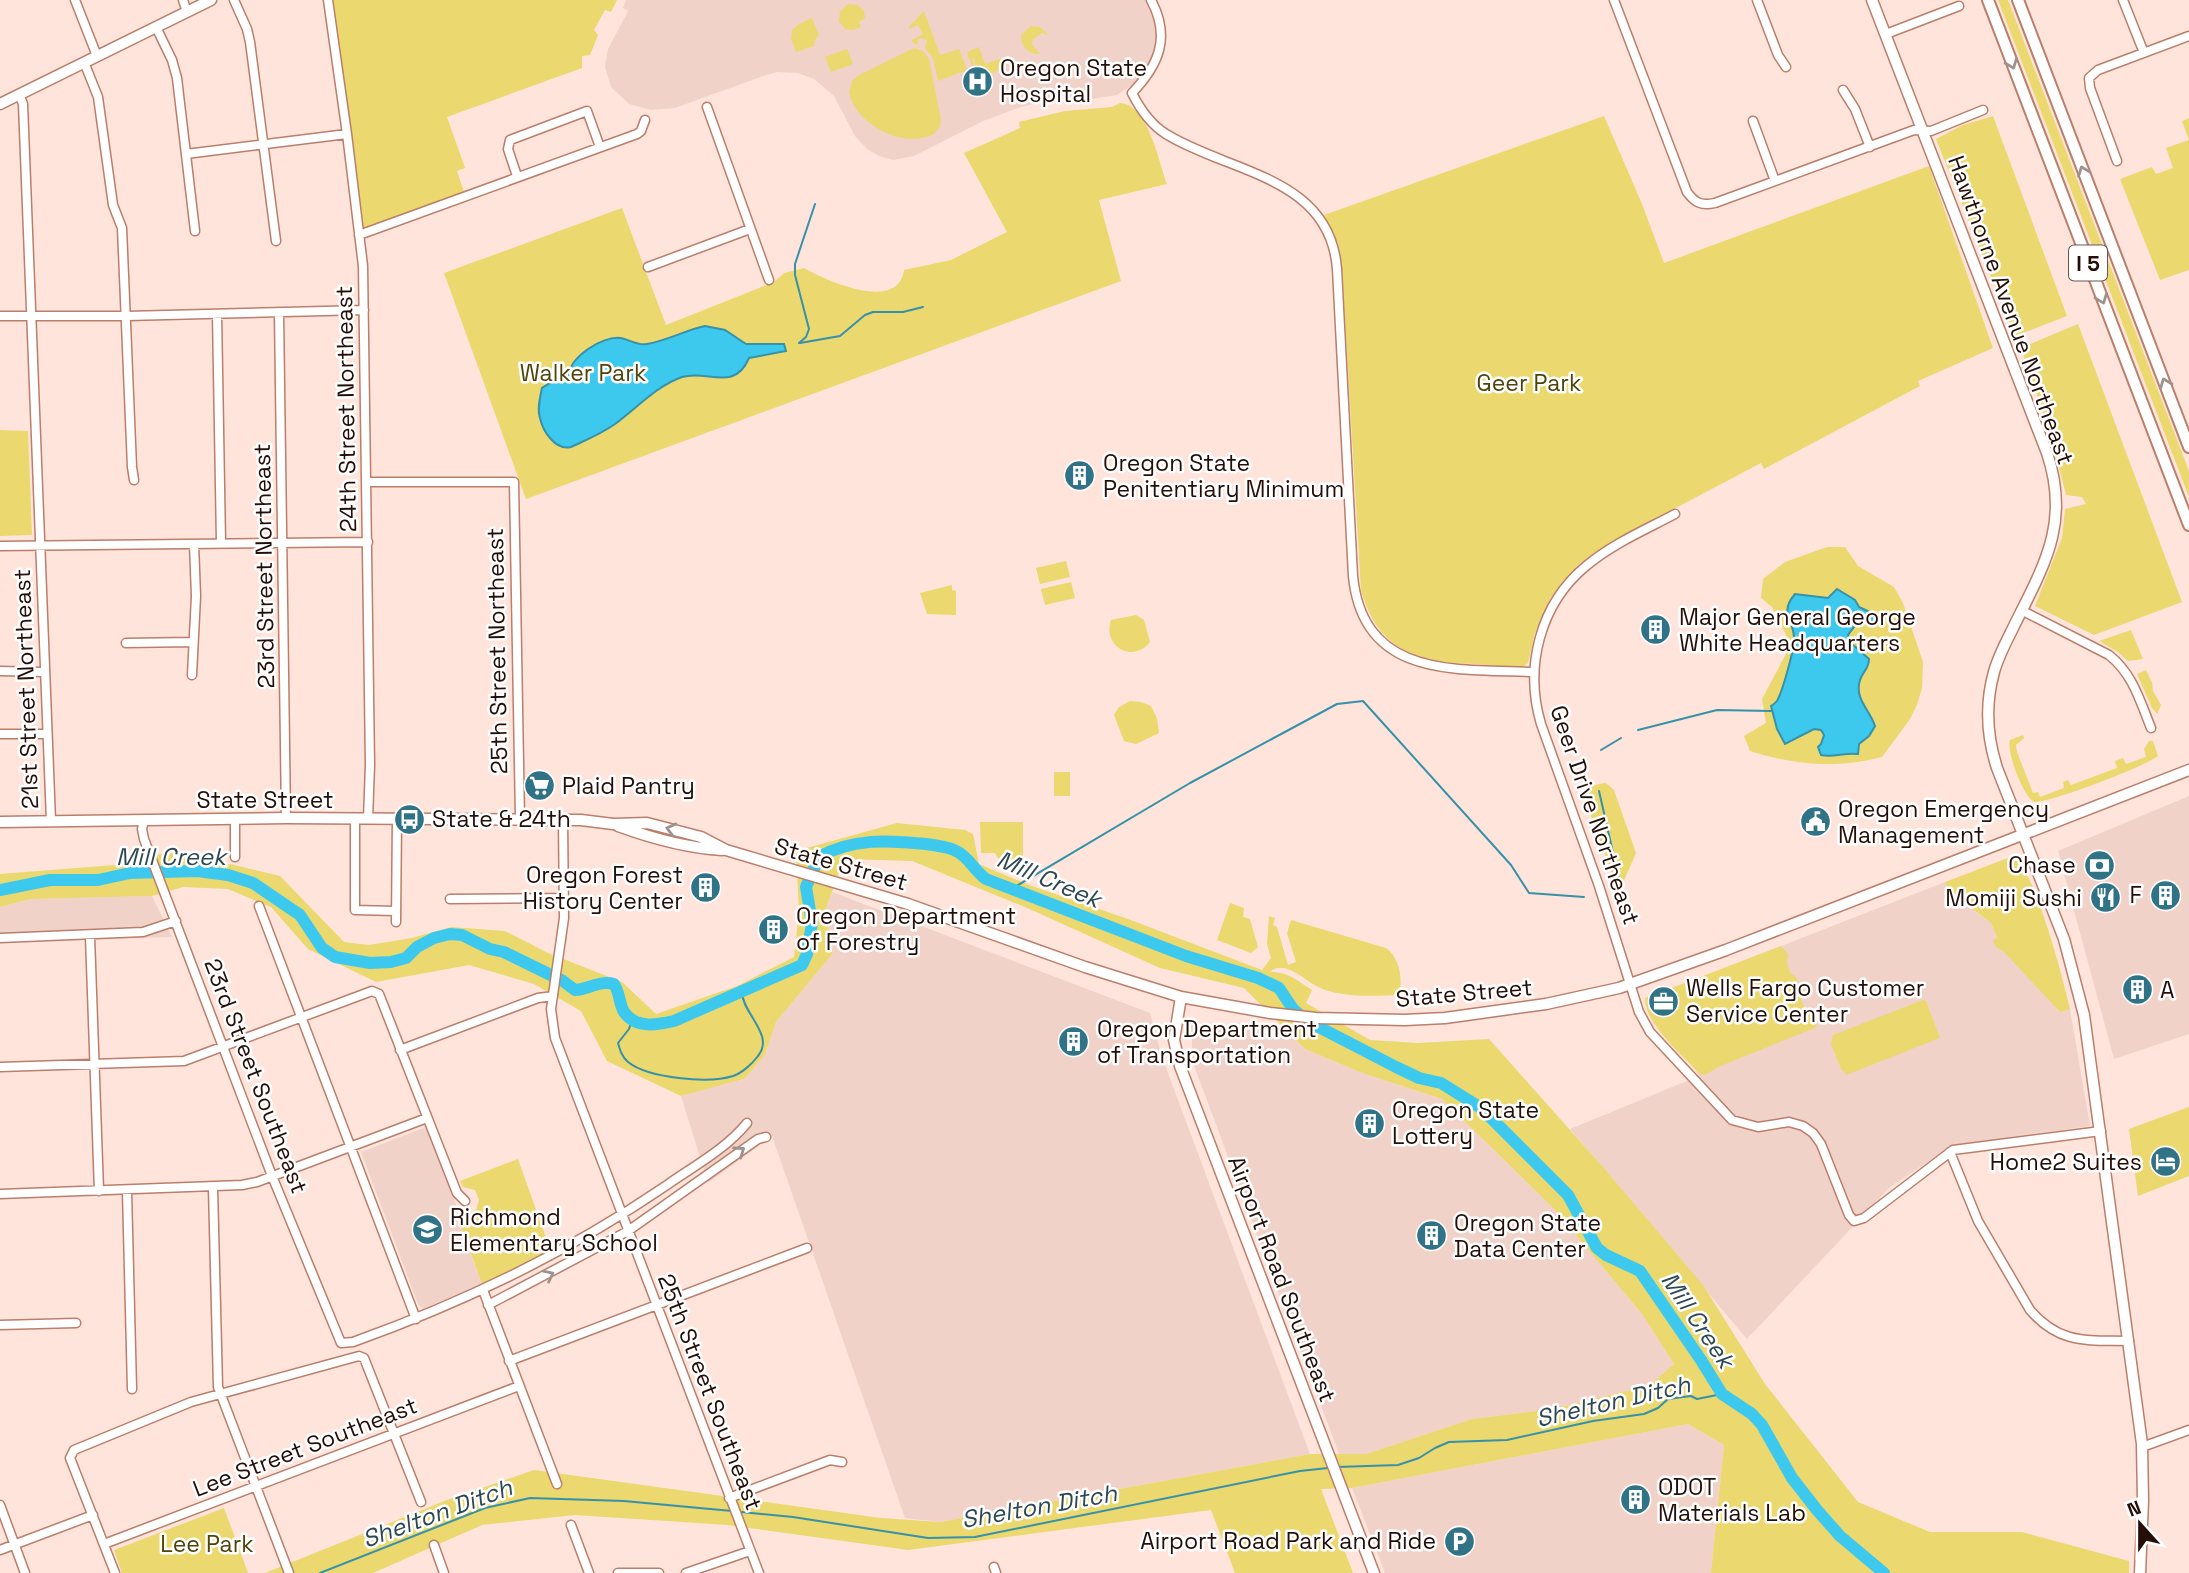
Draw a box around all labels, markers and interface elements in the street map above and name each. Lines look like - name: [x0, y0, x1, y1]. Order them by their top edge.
- place label: Oregon State Hospital: [1000, 53, 1147, 109]
- one-way arrow: [2004, 57, 2018, 69]
- hospital icon: Oregon State Hospital: [960, 64, 994, 98]
- street label: Hawthorne Avenue Northeast: [1941, 151, 2081, 469]
- one-way arrow: [2077, 165, 2091, 177]
- road number: I 5: [2069, 246, 2107, 280]
- street label: 24th Street Northeast: [329, 286, 363, 532]
- one-way arrow: [2094, 293, 2108, 305]
- park label: Walker Park: [520, 358, 646, 388]
- park label: Geer Park: [1477, 368, 1581, 398]
- one-way arrow: [2159, 378, 2173, 390]
- street label: 23rd Street Northeast: [247, 443, 281, 689]
- place label: Oregon State Penitentiary Minimum: [1103, 448, 1344, 504]
- building icon: Oregon State Penitentiary Minimum: [1063, 459, 1097, 493]
- street label: 25th Street Northeast: [480, 528, 514, 774]
- street label: 21st Street Northeast: [7, 569, 45, 809]
- place label: Major General George White Headquarters: [1679, 602, 1916, 658]
- building icon: Major General George White Headquarters: [1639, 613, 1673, 647]
- street label: Geer Drive Northeast: [1543, 701, 1647, 929]
- supermarket icon: Plaid Pantry: [522, 769, 556, 803]
- place label: Plaid Pantry: [562, 771, 695, 801]
- street label: State Street: [196, 785, 334, 815]
- place label: Oregon Emergency Management: [1838, 794, 2049, 850]
- bus stop icon: State & 24th: [392, 802, 426, 836]
- place label: State & 24th: [432, 804, 571, 834]
- public building icon: Oregon Emergency Management: [1798, 805, 1832, 839]
- one-way arrow: [665, 823, 677, 837]
- street label: State Street: [771, 831, 911, 897]
- water label: Mill Creek: [116, 841, 229, 872]
- water label: Mill Creek: [992, 843, 1108, 916]
- bank icon: Chase: [2082, 848, 2116, 882]
- place label: Chase: [2008, 850, 2076, 880]
- place label: Oregon Forest History Center: [523, 860, 683, 916]
- building icon: Oregon Forest History Center: [689, 871, 723, 905]
- building icon: F: [2148, 878, 2182, 912]
- place label: F: [2130, 880, 2142, 910]
- restaurant icon: Momiji Sushi: [2088, 881, 2122, 915]
- place label: Momiji Sushi: [1945, 883, 2082, 913]
- place label: Oregon Department of Forestry: [796, 901, 1016, 957]
- building icon: Oregon Department of Forestry: [756, 912, 790, 946]
- street label: 23rd Street Southeast: [197, 954, 315, 1198]
- street label: State Street: [1394, 972, 1534, 1014]
- place label: Wells Fargo Customer Service Center: [1686, 973, 1925, 1029]
- building icon: A: [2120, 973, 2154, 1007]
- place label: A: [2160, 975, 2175, 1005]
- office icon: Wells Fargo Customer Service Center: [1646, 984, 1680, 1018]
- place label: Oregon Department of Transportation: [1097, 1014, 1317, 1070]
- building icon: Oregon Department of Transportation: [1057, 1025, 1091, 1059]
- place label: Oregon State Lottery: [1392, 1095, 1539, 1151]
- building icon: Oregon State Lottery: [1352, 1106, 1386, 1140]
- hotel icon: Home2 Suites: [2148, 1145, 2182, 1179]
- one-way arrow: [732, 1147, 745, 1159]
- place label: Home2 Suites: [1990, 1147, 2142, 1177]
- street label: Airport Road Southeast: [1221, 1152, 1343, 1406]
- place label: Richmond Elementary School: [450, 1202, 658, 1258]
- place label: Oregon State Data Center: [1454, 1208, 1601, 1264]
- school or university icon: Richmond Elementary School: [410, 1213, 444, 1247]
- building icon: Oregon State Data Center: [1414, 1219, 1448, 1253]
- water label: Mill Creek: [1654, 1266, 1743, 1377]
- one-way arrow: [542, 1269, 554, 1283]
- street label: 25th Street Southeast: [651, 1270, 769, 1514]
- water label: Shelton Ditch: [1533, 1368, 1694, 1434]
- street label: Lee Street Southeast: [188, 1390, 422, 1504]
- water label: Shelton Ditch: [358, 1471, 517, 1554]
- place label: ODOT Materials Lab: [1658, 1472, 1806, 1528]
- water label: Shelton Ditch: [959, 1477, 1120, 1535]
- building icon: ODOT Materials Lab: [1618, 1483, 1652, 1517]
- north arrow: [2105, 1489, 2175, 1559]
- text: N: [2124, 1495, 2145, 1523]
- parking icon: Airport Road Park and Ride: [1442, 1524, 1476, 1558]
- place label: Airport Road Park and Ride: [1140, 1526, 1436, 1556]
- park label: Lee Park: [160, 1529, 254, 1559]

